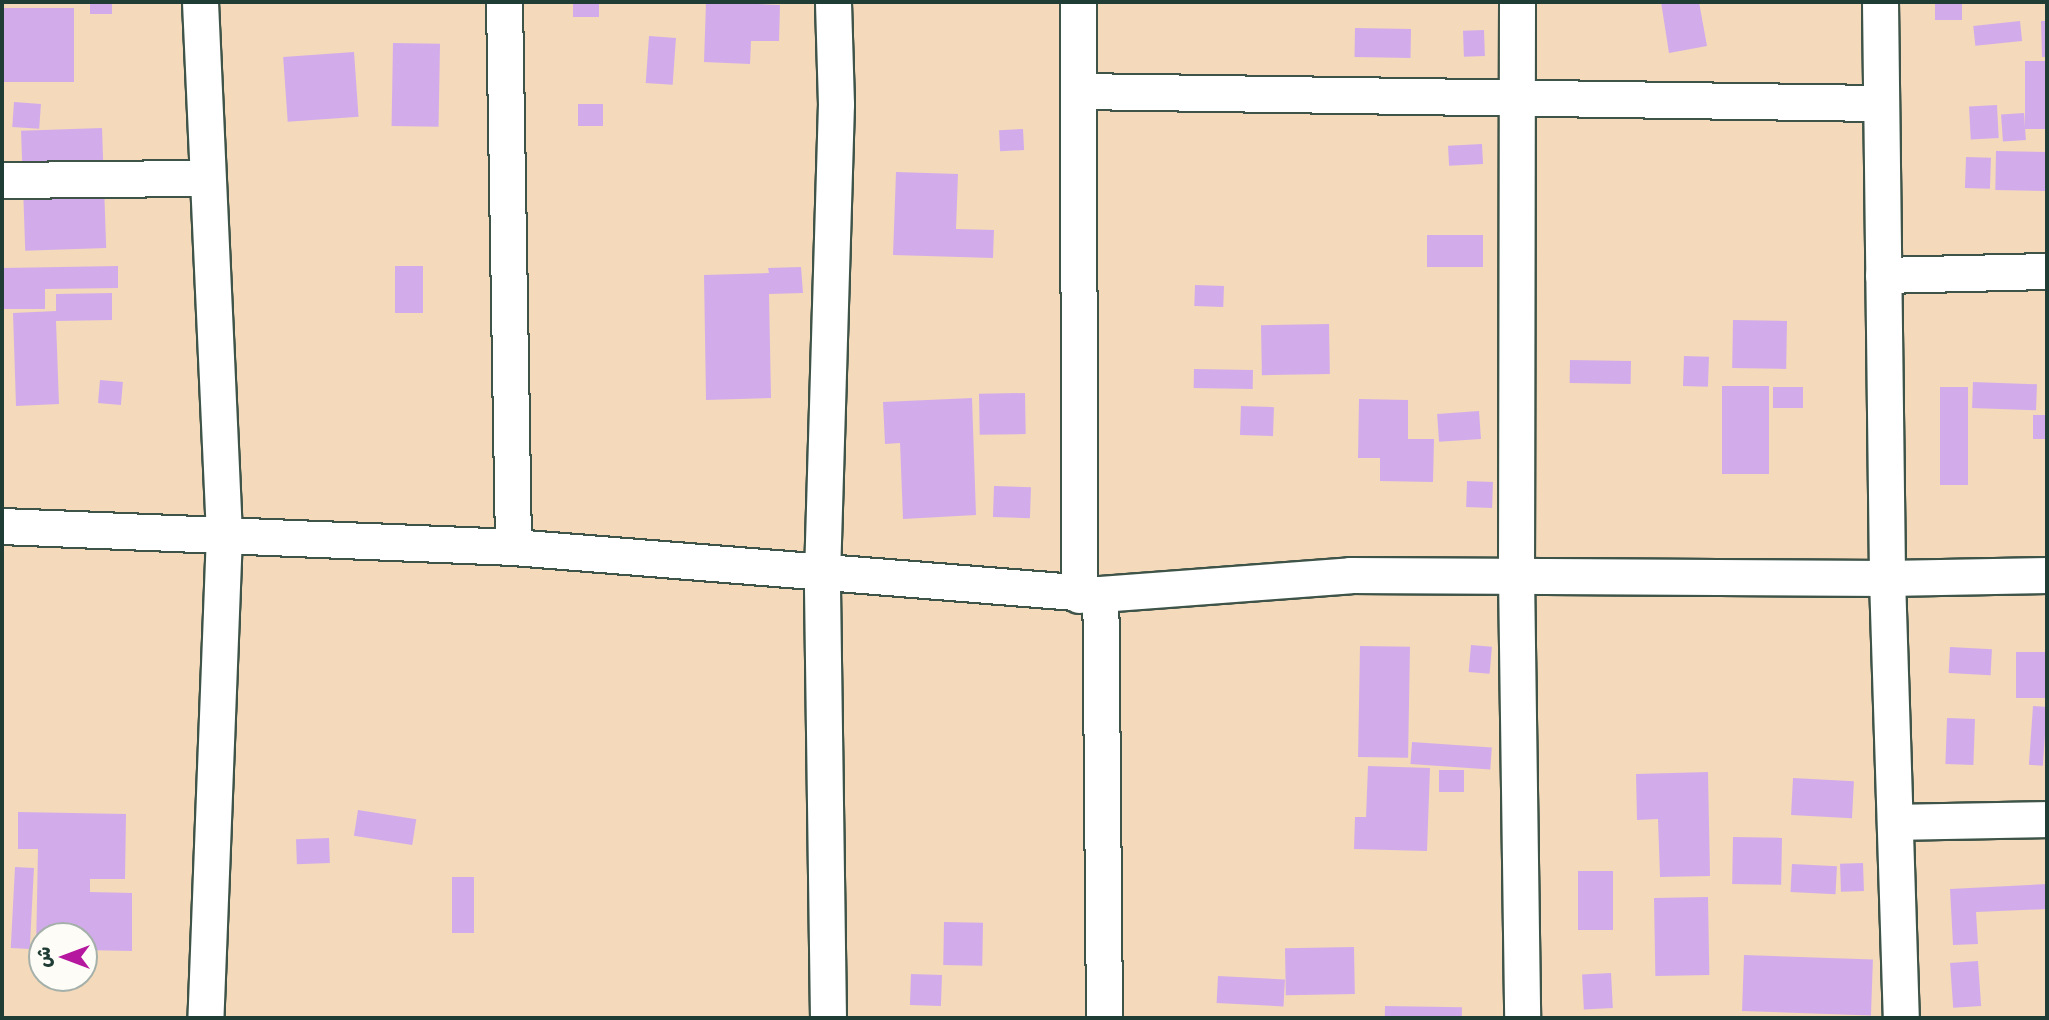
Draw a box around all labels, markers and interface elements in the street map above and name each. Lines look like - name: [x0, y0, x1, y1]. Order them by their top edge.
- north arrow: [28, 922, 98, 992]
- text: ش: [32, 947, 56, 967]

